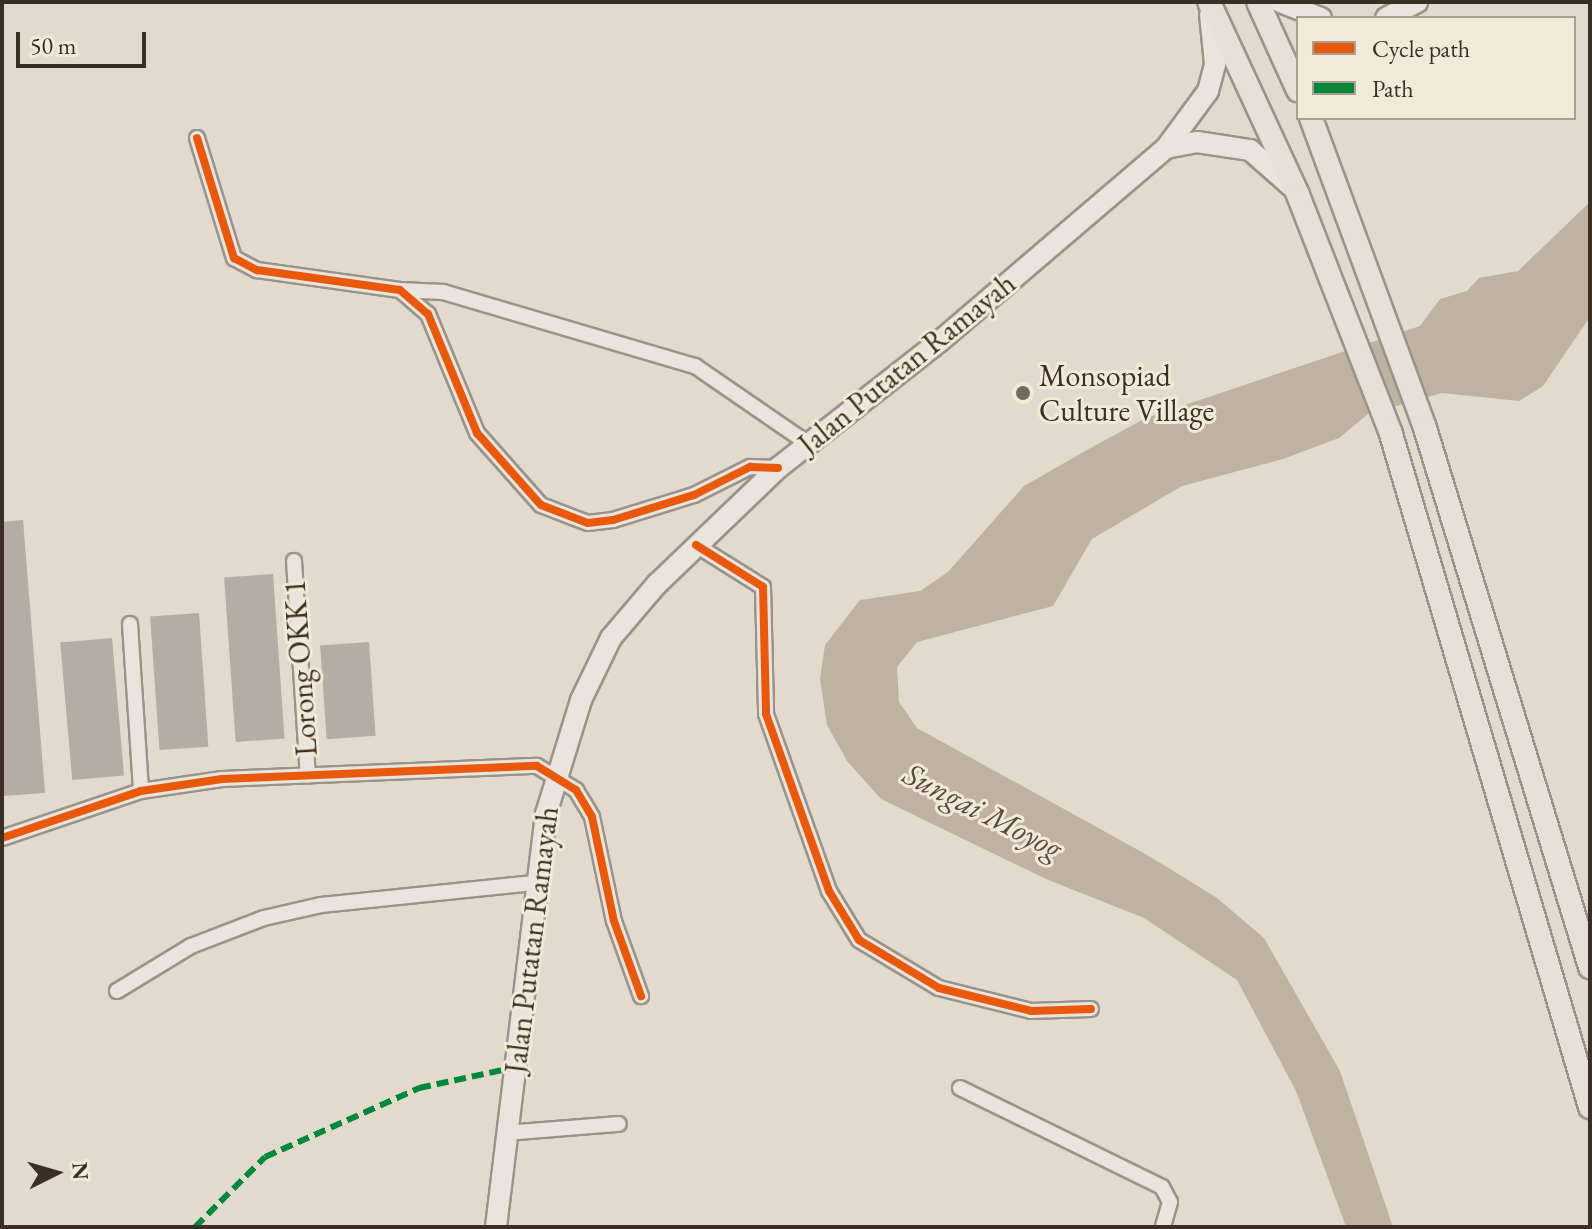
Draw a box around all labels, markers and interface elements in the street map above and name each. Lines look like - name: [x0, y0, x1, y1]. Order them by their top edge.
- scale bar: [20, 16, 150, 66]
- legend: [1296, 16, 1576, 120]
- text: 50 m: [30, 30, 77, 61]
- text: Cycle path: [1372, 33, 1470, 64]
- text: Path: [1372, 73, 1414, 104]
- street label: Jalan Putatan Ramayah: [791, 265, 1023, 463]
- place label: Monsopiad Culture Village: [1039, 358, 1214, 428]
- marker: Monsopiad Culture Village: [1014, 384, 1032, 402]
- street label: Lorong OKK 1: [277, 579, 325, 757]
- water label: Sungai Moyog: [897, 755, 1069, 867]
- street label: Jalan Putatan Ramayah: [498, 804, 566, 1076]
- north arrow: [16, 1133, 96, 1213]
- text: N: [65, 1161, 96, 1181]

